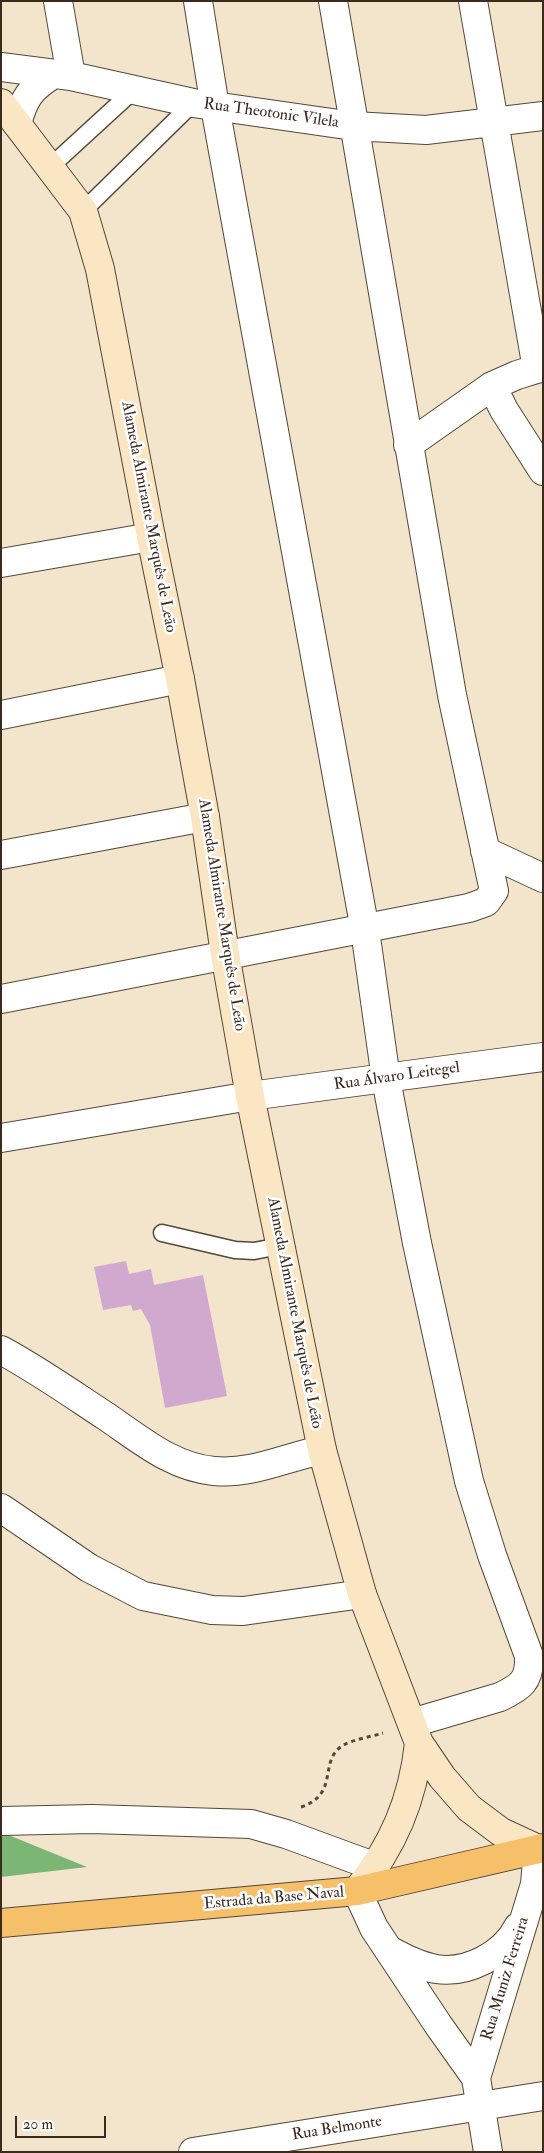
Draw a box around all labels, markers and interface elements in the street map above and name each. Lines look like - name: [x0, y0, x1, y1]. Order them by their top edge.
- street label: Rua Theotonic Vilela: [202, 95, 340, 133]
- street label: Alameda Almirante Marquês de Leão: [116, 400, 180, 634]
- street label: Alameda Almirante Marquês de Leão: [193, 797, 249, 1033]
- street label: Rua Álvaro Leitegel: [333, 1059, 461, 1095]
- street label: Alameda Almirante Marquês de Leão: [262, 1196, 326, 1430]
- street label: Estrada da Base Naval: [203, 1883, 345, 1915]
- street label: Rua Muniz Ferreira: [478, 1915, 534, 2043]
- scale bar: [18, 2106, 109, 2138]
- street label: Rua Belmonte: [291, 2112, 383, 2146]
- text: 20 m: [23, 2115, 53, 2134]

